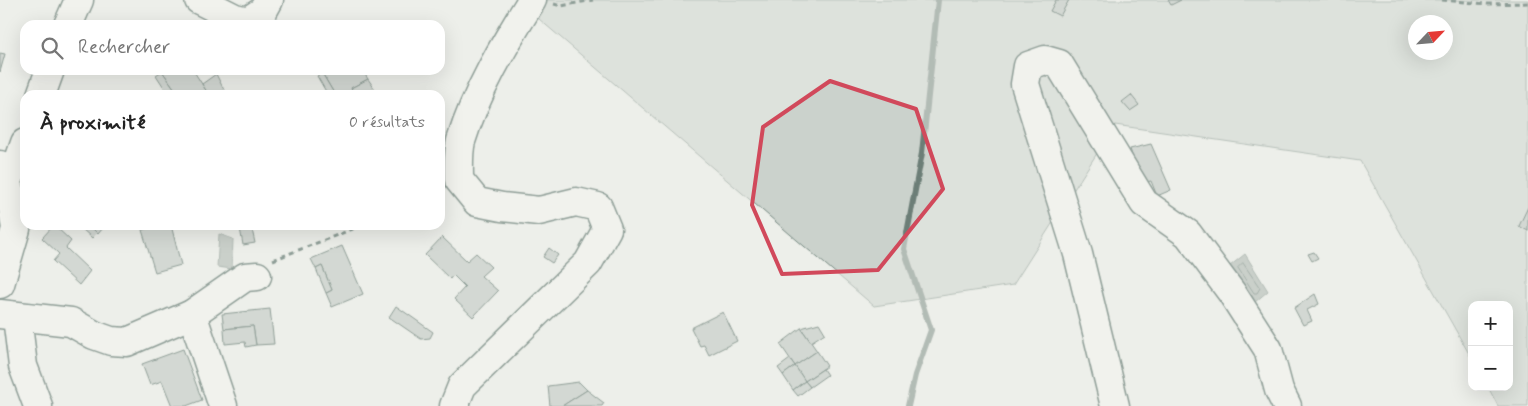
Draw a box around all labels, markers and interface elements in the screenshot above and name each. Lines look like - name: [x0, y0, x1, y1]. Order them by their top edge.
- north arrow: [1408, 15, 1453, 60]
- search box: [20, 20, 445, 75]
- icon: search: [38, 34, 66, 62]
- text: Rechercher: [78, 35, 170, 60]
- text: À proximité: [40, 109, 146, 137]
- text: 0 résultats: [349, 112, 425, 133]
- map controls: [1468, 301, 1513, 391]
- button: +: [1468, 301, 1513, 346]
- button: −: [1468, 346, 1513, 391]

